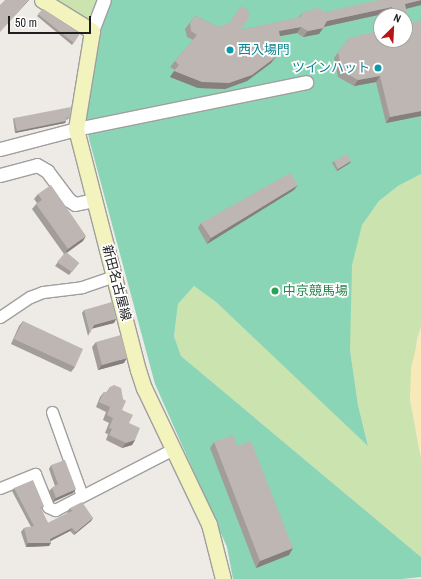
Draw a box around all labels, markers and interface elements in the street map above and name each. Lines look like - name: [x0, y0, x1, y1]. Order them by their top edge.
- scale bar: [10, 8, 93, 34]
- north arrow: [373, 8, 413, 48]
- text: N: [392, 10, 403, 26]
- text: 50 m: [15, 15, 37, 31]
- place label: 西入場門: [238, 42, 290, 58]
- marker: 西入場門: [225, 45, 235, 55]
- place label: ツインハット: [292, 60, 370, 76]
- marker: ツインハット: [373, 63, 383, 73]
- street label: 新田名古屋線: [98, 243, 134, 323]
- place label: 中京競馬場: [283, 283, 348, 299]
- marker: 中京競馬場: [270, 286, 280, 296]

